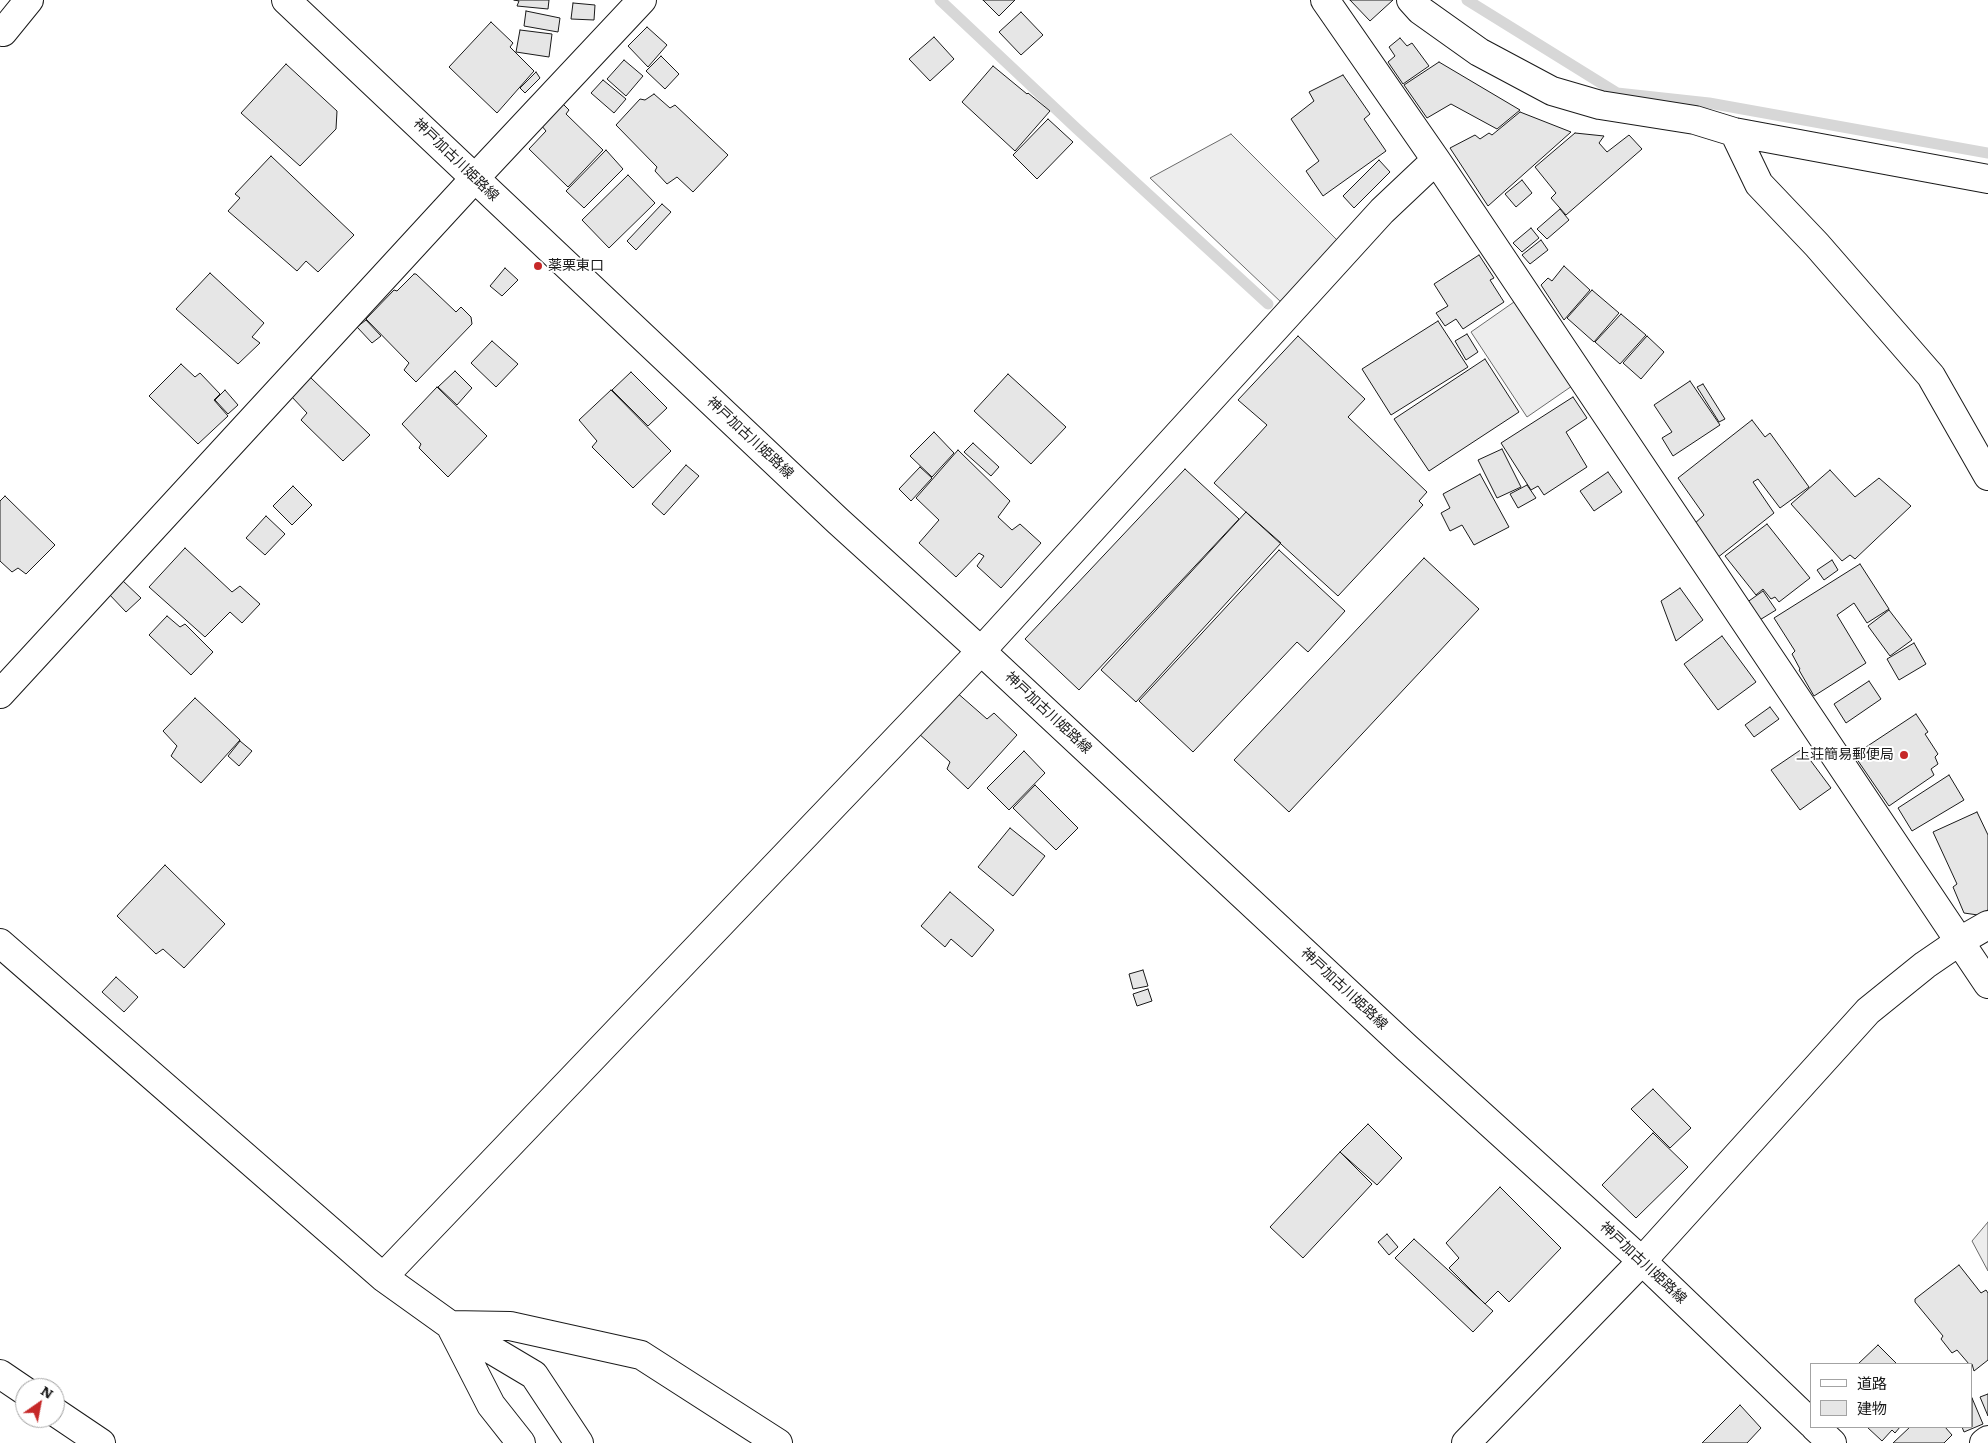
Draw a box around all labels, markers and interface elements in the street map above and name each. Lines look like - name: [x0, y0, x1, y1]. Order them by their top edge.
- street label: 神戸加古川姫路線: [410, 115, 502, 205]
- place label: 薬栗東口: [548, 258, 604, 274]
- marker: 薬栗東口: [532, 260, 544, 272]
- street label: 神戸加古川姫路線: [703, 394, 797, 482]
- street label: 神戸加古川姫路線: [1001, 669, 1095, 757]
- place label: 上荘簡易郵便局: [1796, 747, 1894, 763]
- marker: 上荘簡易郵便局: [1898, 749, 1910, 761]
- street label: 神戸加古川姫路線: [1297, 945, 1391, 1033]
- street label: 神戸加古川姫路線: [1596, 1219, 1690, 1307]
- legend: [1810, 1363, 1973, 1428]
- text: 道路: [1857, 1371, 1887, 1394]
- north arrow: [15, 1378, 65, 1428]
- text: N: [37, 1380, 58, 1403]
- text: 建物: [1857, 1396, 1887, 1419]

